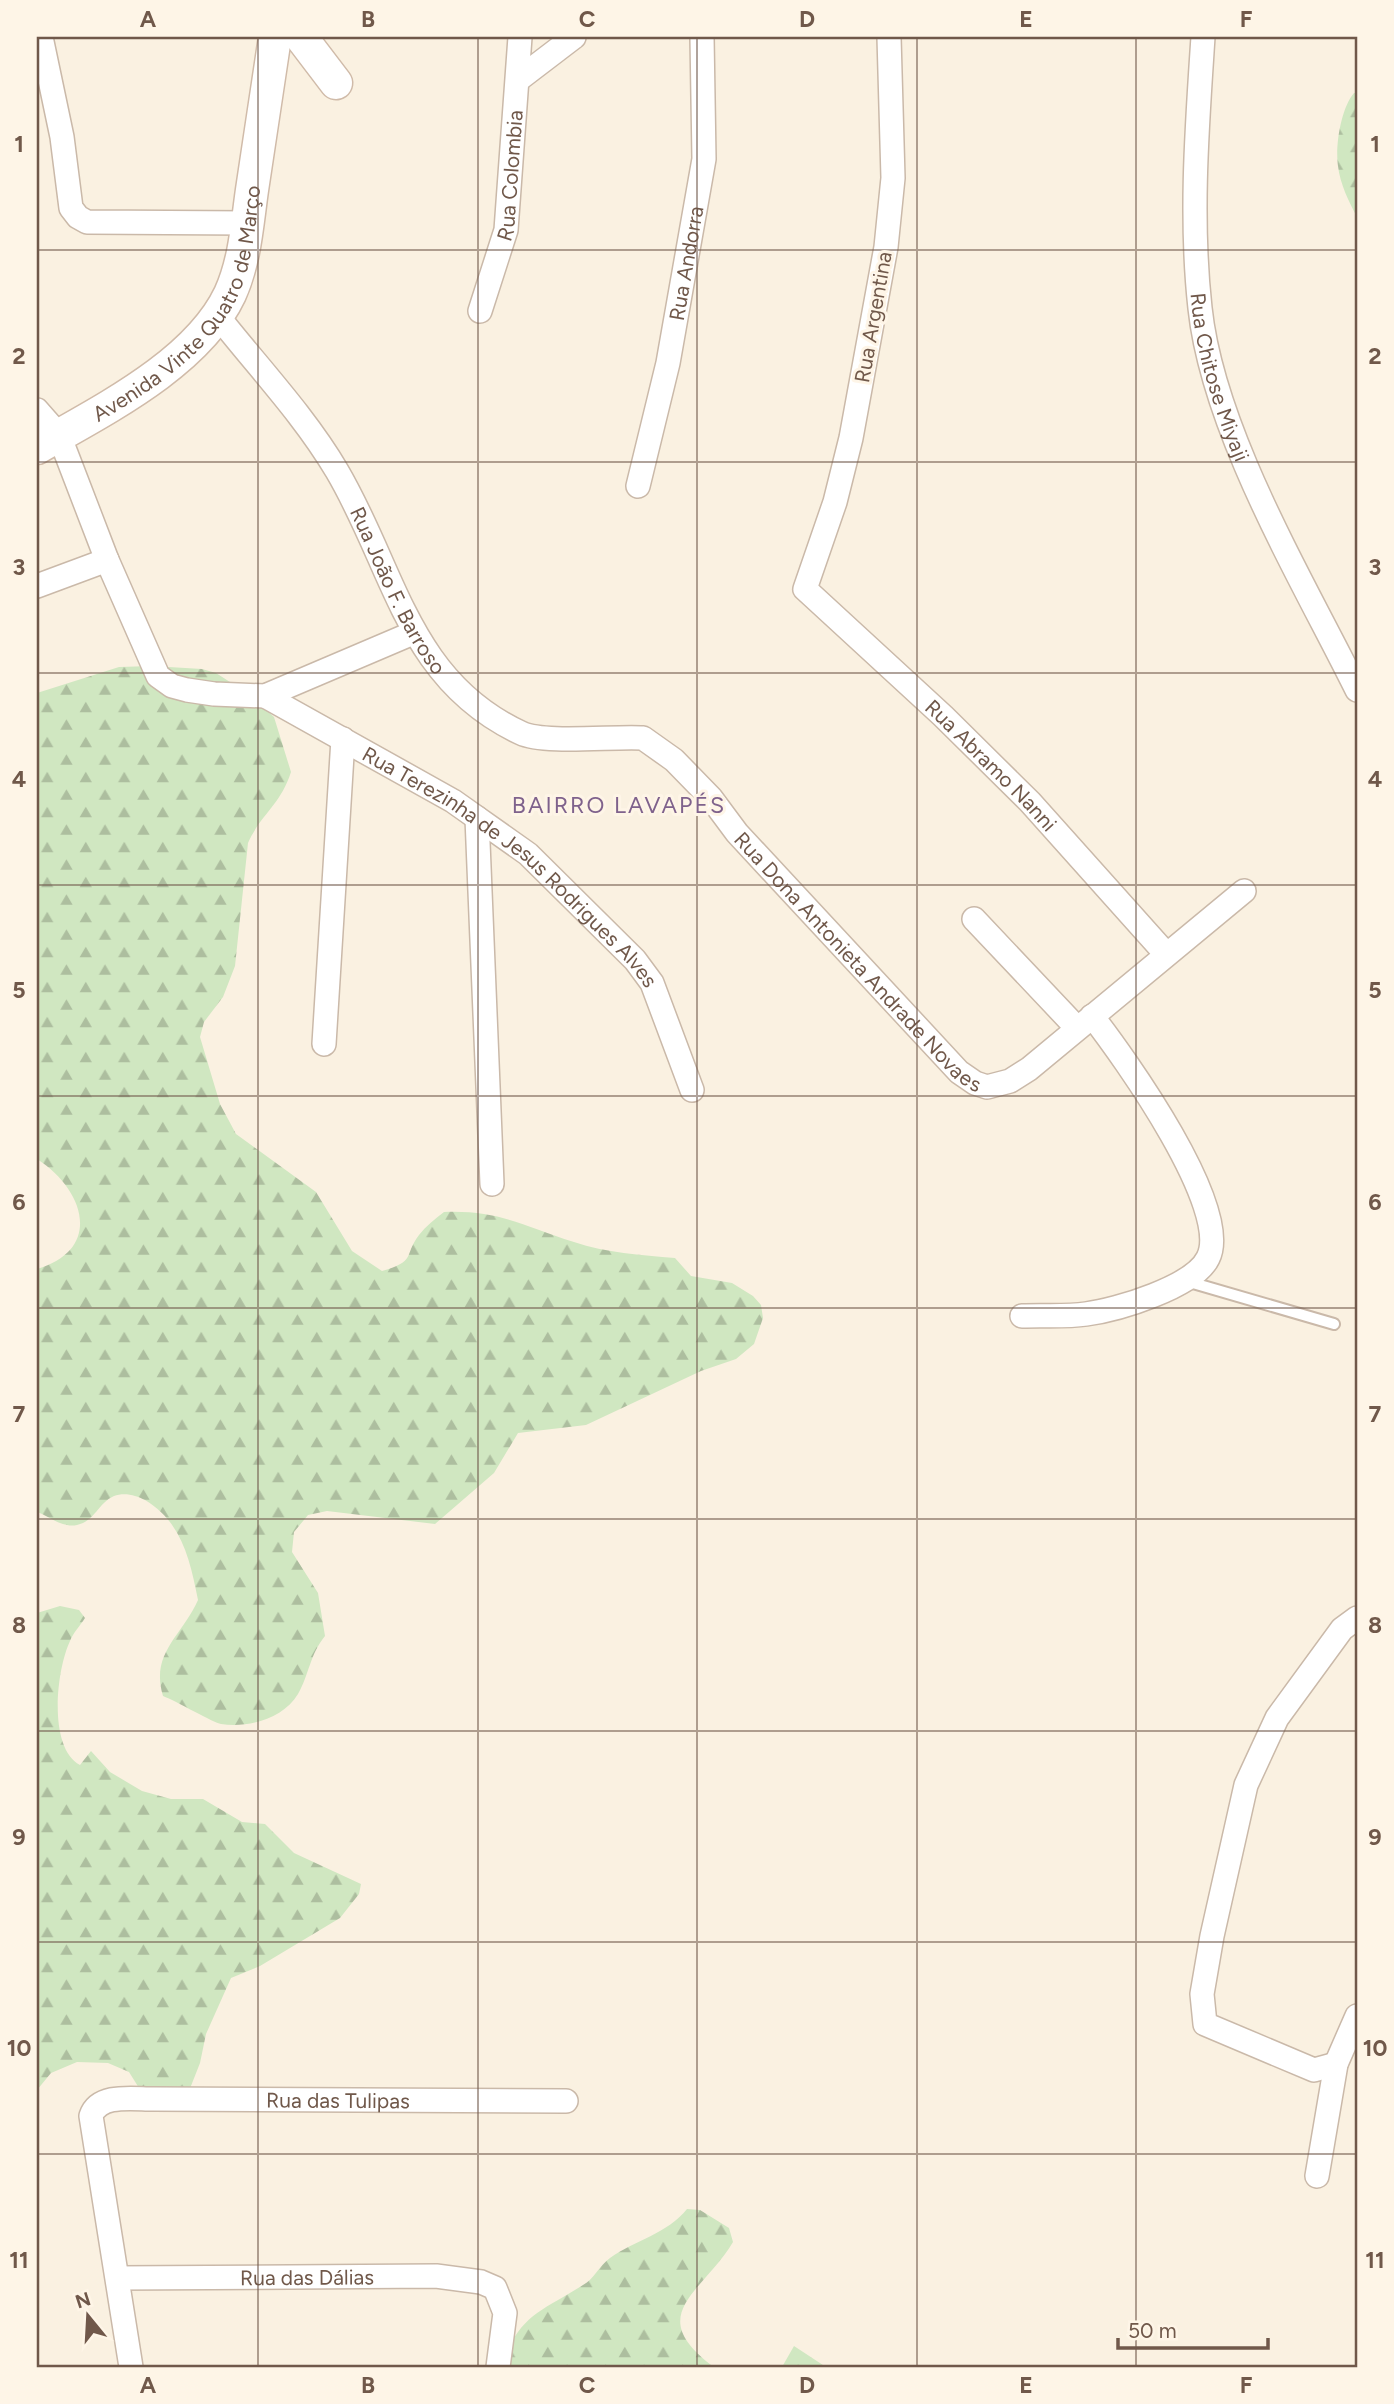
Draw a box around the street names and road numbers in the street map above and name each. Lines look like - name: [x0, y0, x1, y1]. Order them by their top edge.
- street label: Rua Colombia: [491, 109, 527, 244]
- street label: Avenida Vinte Quatro de Março: [88, 184, 265, 426]
- street label: Rua Andorra: [663, 204, 708, 323]
- street label: Rua Argentina: [849, 249, 897, 385]
- street label: Rua Chitose Miyaji: [1186, 292, 1255, 465]
- street label: Rua João F. Barroso: [345, 502, 451, 679]
- street label: Rua Abramo Nanni: [921, 694, 1062, 836]
- street label: Rua Terezinha de Jesus Rodrigues Alves: [358, 741, 663, 992]
- street label: Rua Dona Antonieta Andrade Novaes: [729, 826, 984, 1097]
- street label: Rua das Tulipas: [266, 2087, 410, 2113]
- street label: Rua das Dálias: [240, 2264, 374, 2290]

